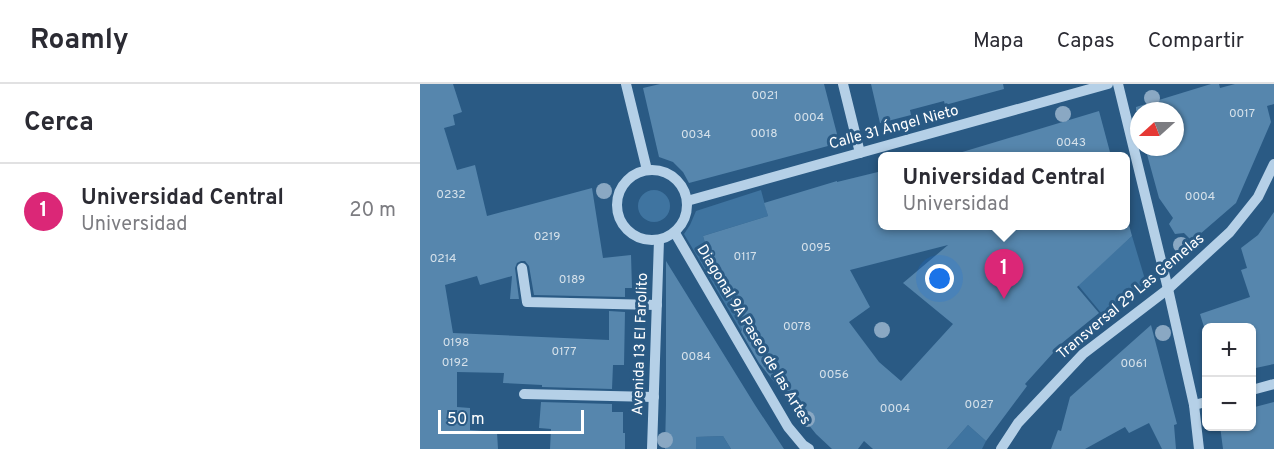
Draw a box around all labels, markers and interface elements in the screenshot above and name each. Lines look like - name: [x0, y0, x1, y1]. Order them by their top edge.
- text: Roamly: [30, 23, 129, 59]
- text: Mapa: [973, 28, 1024, 55]
- text: Capas: [1057, 28, 1115, 55]
- text: Compartir: [1148, 28, 1244, 55]
- house number: 0021: [751, 88, 779, 104]
- street label: Calle 31 Ángel Nieto: [827, 101, 961, 154]
- north arrow: [1130, 102, 1184, 156]
- house number: 0017: [1229, 106, 1255, 122]
- text: Cerca: [24, 107, 94, 140]
- house number: 0004: [794, 110, 824, 126]
- house number: 0018: [750, 126, 778, 142]
- house number: 0034: [681, 127, 711, 143]
- house number: 0043: [1056, 135, 1086, 151]
- popup: [878, 152, 1130, 230]
- text: Universidad Central: [903, 165, 1105, 192]
- text: Universidad Central: [81, 185, 284, 212]
- house number: 0232: [436, 187, 466, 203]
- house number: 0004: [1185, 189, 1215, 205]
- text: Universidad: [903, 192, 1009, 218]
- text: 1: [40, 198, 48, 224]
- text: 20 m: [349, 198, 396, 224]
- text: Universidad: [81, 212, 188, 238]
- house number: 0219: [534, 229, 560, 245]
- street label: Transversal 29 Las Gemelas: [1053, 230, 1209, 364]
- house number: 0095: [801, 240, 831, 256]
- street label: Diagonal 9A Paseo de las Artes: [692, 241, 814, 429]
- house number: 0117: [734, 249, 756, 265]
- pin: 1: [984, 250, 1024, 299]
- house number: 0214: [430, 251, 456, 267]
- your location: [925, 264, 954, 293]
- house number: 0189: [559, 272, 585, 288]
- street label: Avenida 13 El Farolito: [629, 272, 653, 416]
- house number: 0078: [783, 319, 811, 335]
- map controls: [1202, 323, 1256, 431]
- button: +: [1202, 323, 1256, 377]
- house number: 0198: [443, 335, 469, 351]
- house number: 0177: [551, 344, 577, 360]
- house number: 0084: [681, 349, 711, 365]
- house number: 0192: [442, 355, 468, 371]
- house number: 0061: [1121, 356, 1147, 372]
- house number: 0056: [819, 367, 849, 383]
- button: −: [1202, 377, 1256, 431]
- house number: 0027: [965, 397, 993, 413]
- house number: 0004: [880, 401, 910, 417]
- scale bar: [438, 407, 584, 434]
- text: 50 m: [447, 410, 485, 430]

